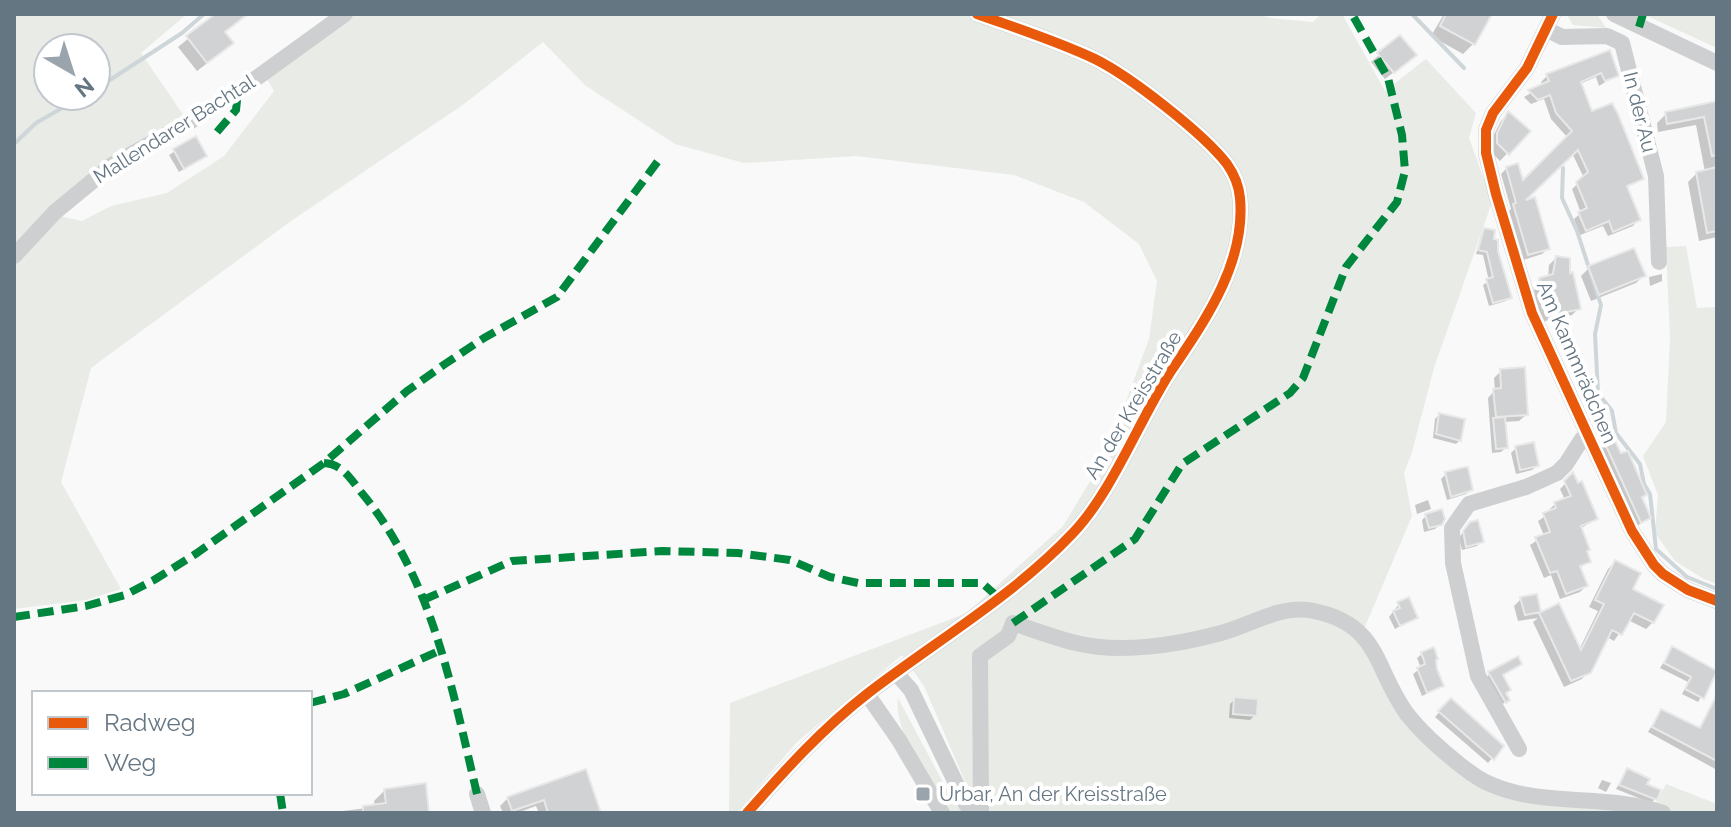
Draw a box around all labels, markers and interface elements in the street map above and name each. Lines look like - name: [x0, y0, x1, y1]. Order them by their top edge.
- north arrow: [32, 32, 112, 112]
- street label: Mallendarer Bachtal: [89, 69, 260, 188]
- street label: In der Au: [1618, 69, 1662, 155]
- text: N: [70, 72, 99, 103]
- street label: Am Kammrädchen: [1532, 277, 1622, 447]
- street label: An der Kreisstraße: [1079, 326, 1187, 483]
- legend: [32, 691, 312, 795]
- text: Radweg: [104, 708, 196, 737]
- text: Weg: [104, 748, 156, 777]
- place label: Urbar, An der Kreisstraße: [939, 782, 1167, 806]
- marker: Urbar, An der Kreisstraße: [914, 785, 932, 803]

